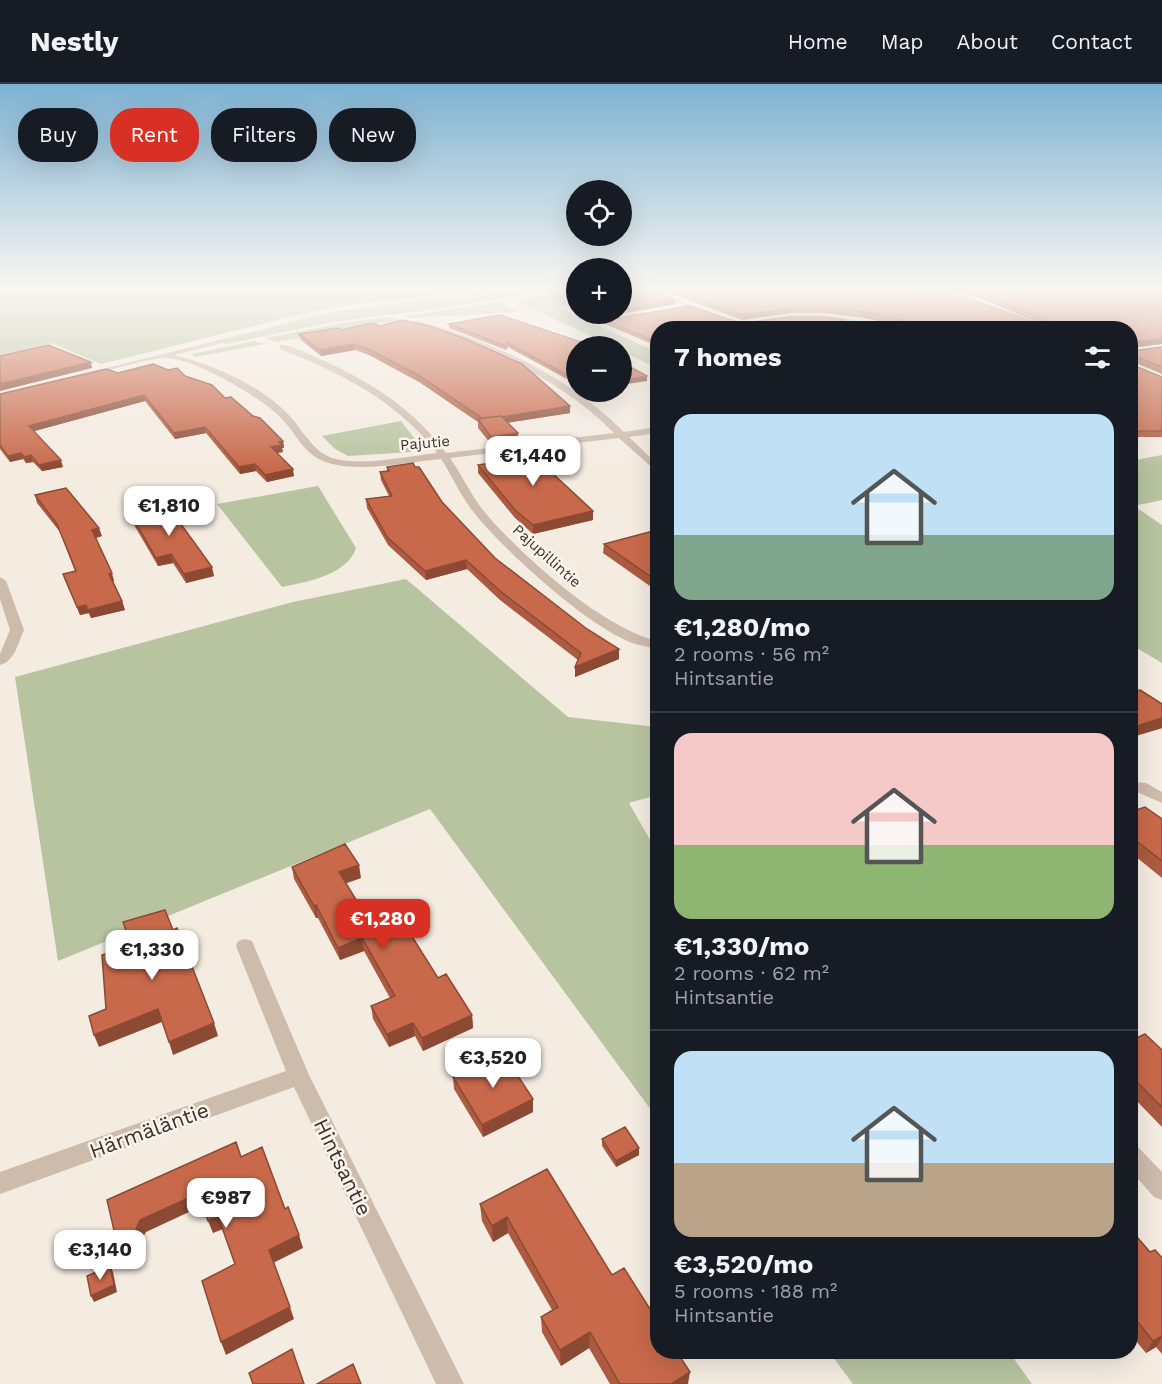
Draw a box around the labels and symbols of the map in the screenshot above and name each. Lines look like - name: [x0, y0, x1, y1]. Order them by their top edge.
- street label: Pajutie: [399, 432, 451, 454]
- pin: €1,440: [484, 436, 582, 487]
- pin: €1,810: [120, 486, 218, 537]
- street label: Pajupillintie: [509, 521, 585, 591]
- pin: €1,280: [334, 899, 432, 950]
- pin: €1,330: [103, 930, 201, 981]
- pin: €3,520: [444, 1038, 542, 1089]
- street label: Härmäläntie: [86, 1097, 212, 1163]
- street label: Hintsantie: [309, 1114, 377, 1220]
- pin: €987: [190, 1178, 262, 1229]
- pin: €3,140: [51, 1230, 149, 1281]

